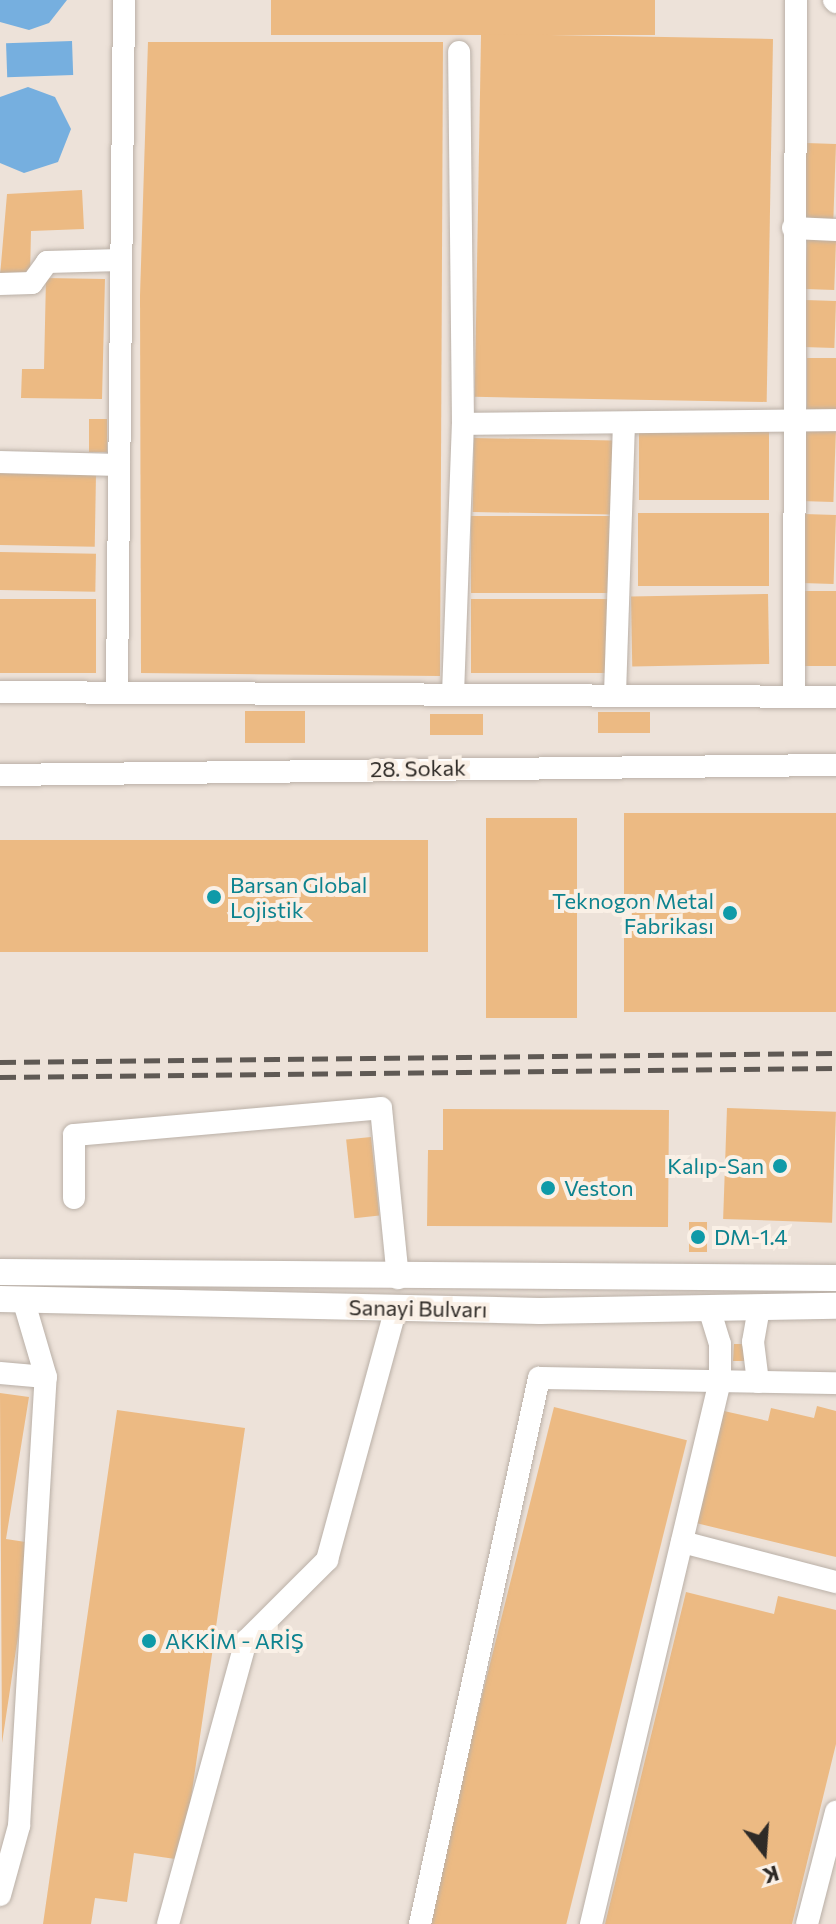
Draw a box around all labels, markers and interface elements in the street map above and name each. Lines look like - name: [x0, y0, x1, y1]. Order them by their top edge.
- street label: 28. Sokak: [370, 754, 466, 782]
- place label: Barsan Global Lojistik: [230, 871, 367, 922]
- place label: Teknogon Metal Fabrikası: [552, 887, 714, 938]
- marker: Barsan Global Lojistik: [205, 888, 223, 906]
- marker: Teknogon Metal Fabrikası: [721, 904, 739, 922]
- place label: Kalıp-San: [667, 1153, 764, 1179]
- marker: Kalıp-San: [771, 1157, 789, 1175]
- place label: Veston: [564, 1175, 634, 1201]
- marker: Veston: [539, 1179, 557, 1197]
- place label: DM-1.4: [714, 1224, 788, 1250]
- marker: DM-1.4: [689, 1228, 707, 1246]
- street label: Sanayi Bulvarı: [348, 1294, 488, 1322]
- place label: AKKİM - ARİŞ: [165, 1628, 304, 1654]
- marker: AKKİM - ARİŞ: [140, 1632, 158, 1650]
- north arrow: [724, 1812, 804, 1892]
- text: K: [760, 1860, 782, 1891]

